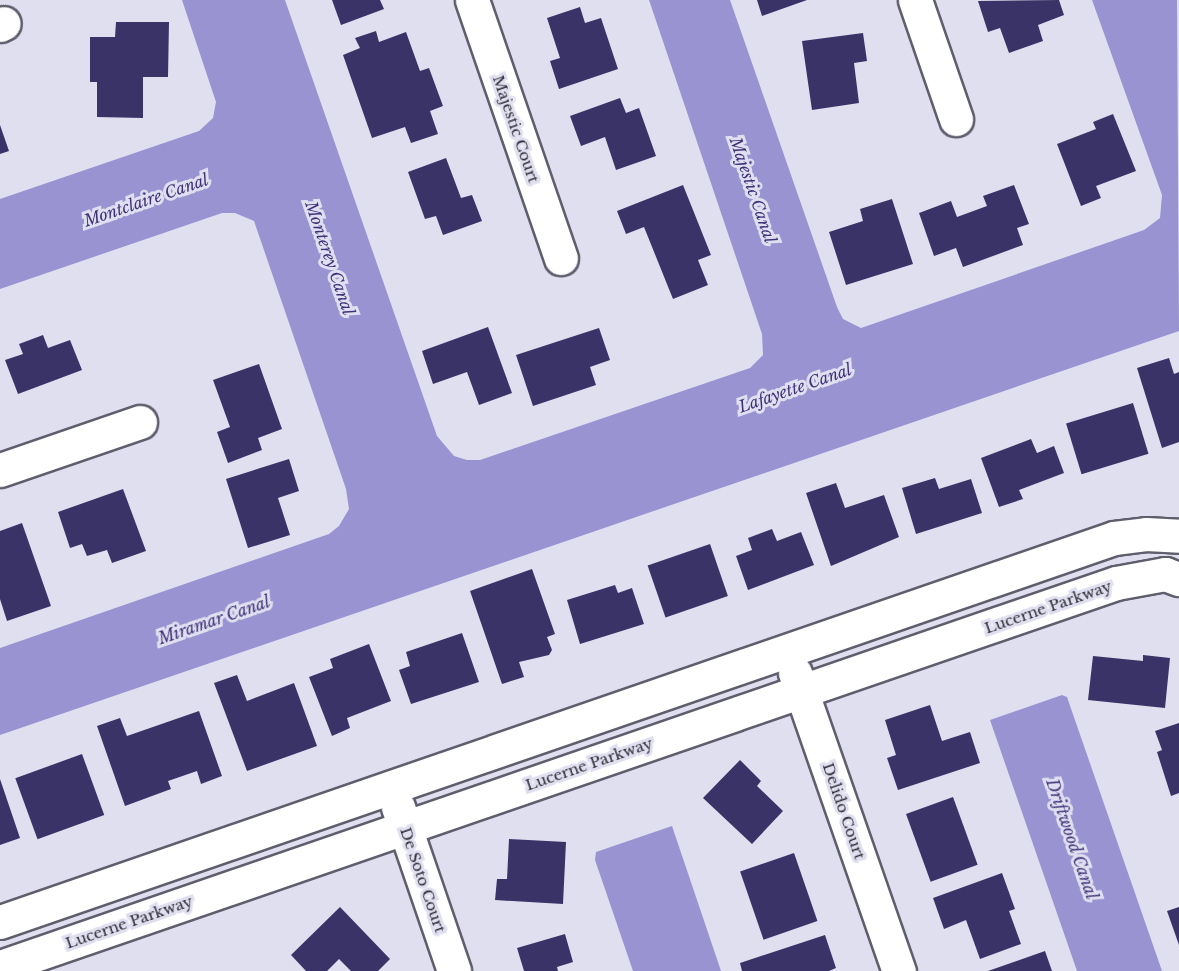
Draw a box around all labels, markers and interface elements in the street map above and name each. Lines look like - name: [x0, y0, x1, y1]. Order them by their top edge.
- street label: Majestic Court: [489, 73, 543, 185]
- water label: Majestic Canal: [726, 134, 780, 246]
- water label: Montclaire Canal: [81, 170, 211, 230]
- water label: Monterey Canal: [302, 199, 358, 317]
- water label: Lafayette Canal: [736, 360, 854, 416]
- street label: Lucerne Parkway: [982, 577, 1114, 637]
- water label: Miramar Canal: [155, 592, 273, 648]
- street label: Lucerne Parkway: [523, 734, 655, 794]
- street label: Delido Court: [819, 760, 869, 862]
- water label: Driftwood Canal: [1042, 776, 1102, 902]
- street label: De Soto Court: [397, 825, 449, 935]
- street label: Lucerne Parkway: [63, 892, 195, 952]

